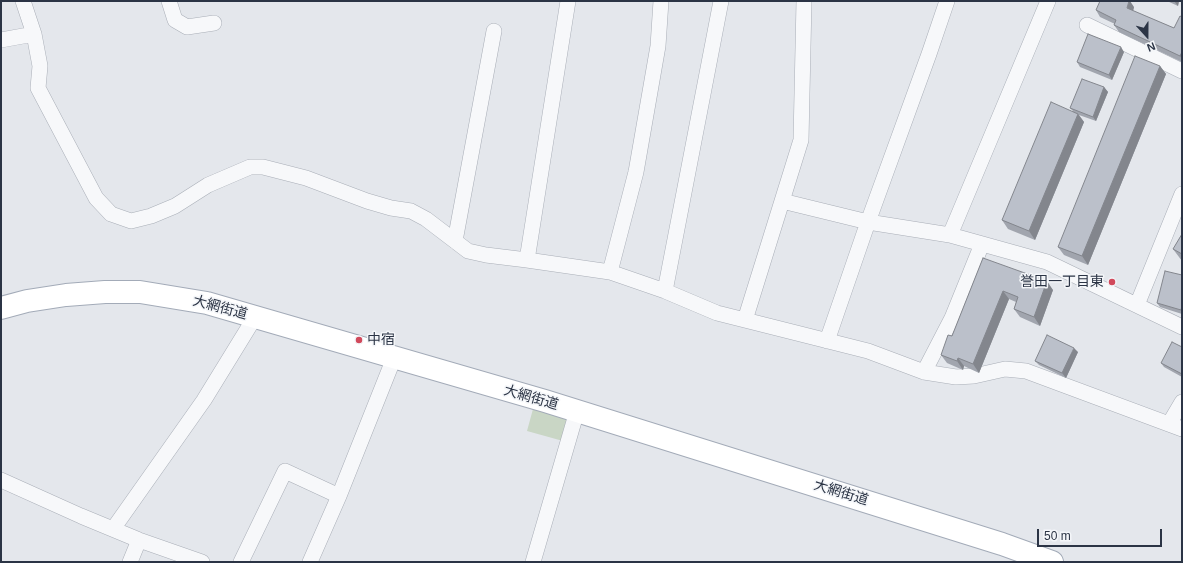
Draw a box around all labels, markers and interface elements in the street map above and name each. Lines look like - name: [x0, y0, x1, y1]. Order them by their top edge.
- north arrow: [1127, 16, 1167, 56]
- text: N: [1145, 40, 1157, 54]
- place label: 誉田一丁目東: [1020, 274, 1104, 290]
- marker: 誉田一丁目東: [1107, 277, 1117, 287]
- street label: 大網街道: [191, 293, 249, 323]
- place label: 中宿: [367, 332, 395, 348]
- marker: 中宿: [354, 335, 364, 345]
- street label: 大網街道: [502, 382, 560, 414]
- street label: 大網街道: [812, 477, 870, 509]
- scale bar: [1039, 521, 1164, 547]
- text: 50 m: [1044, 529, 1071, 543]

